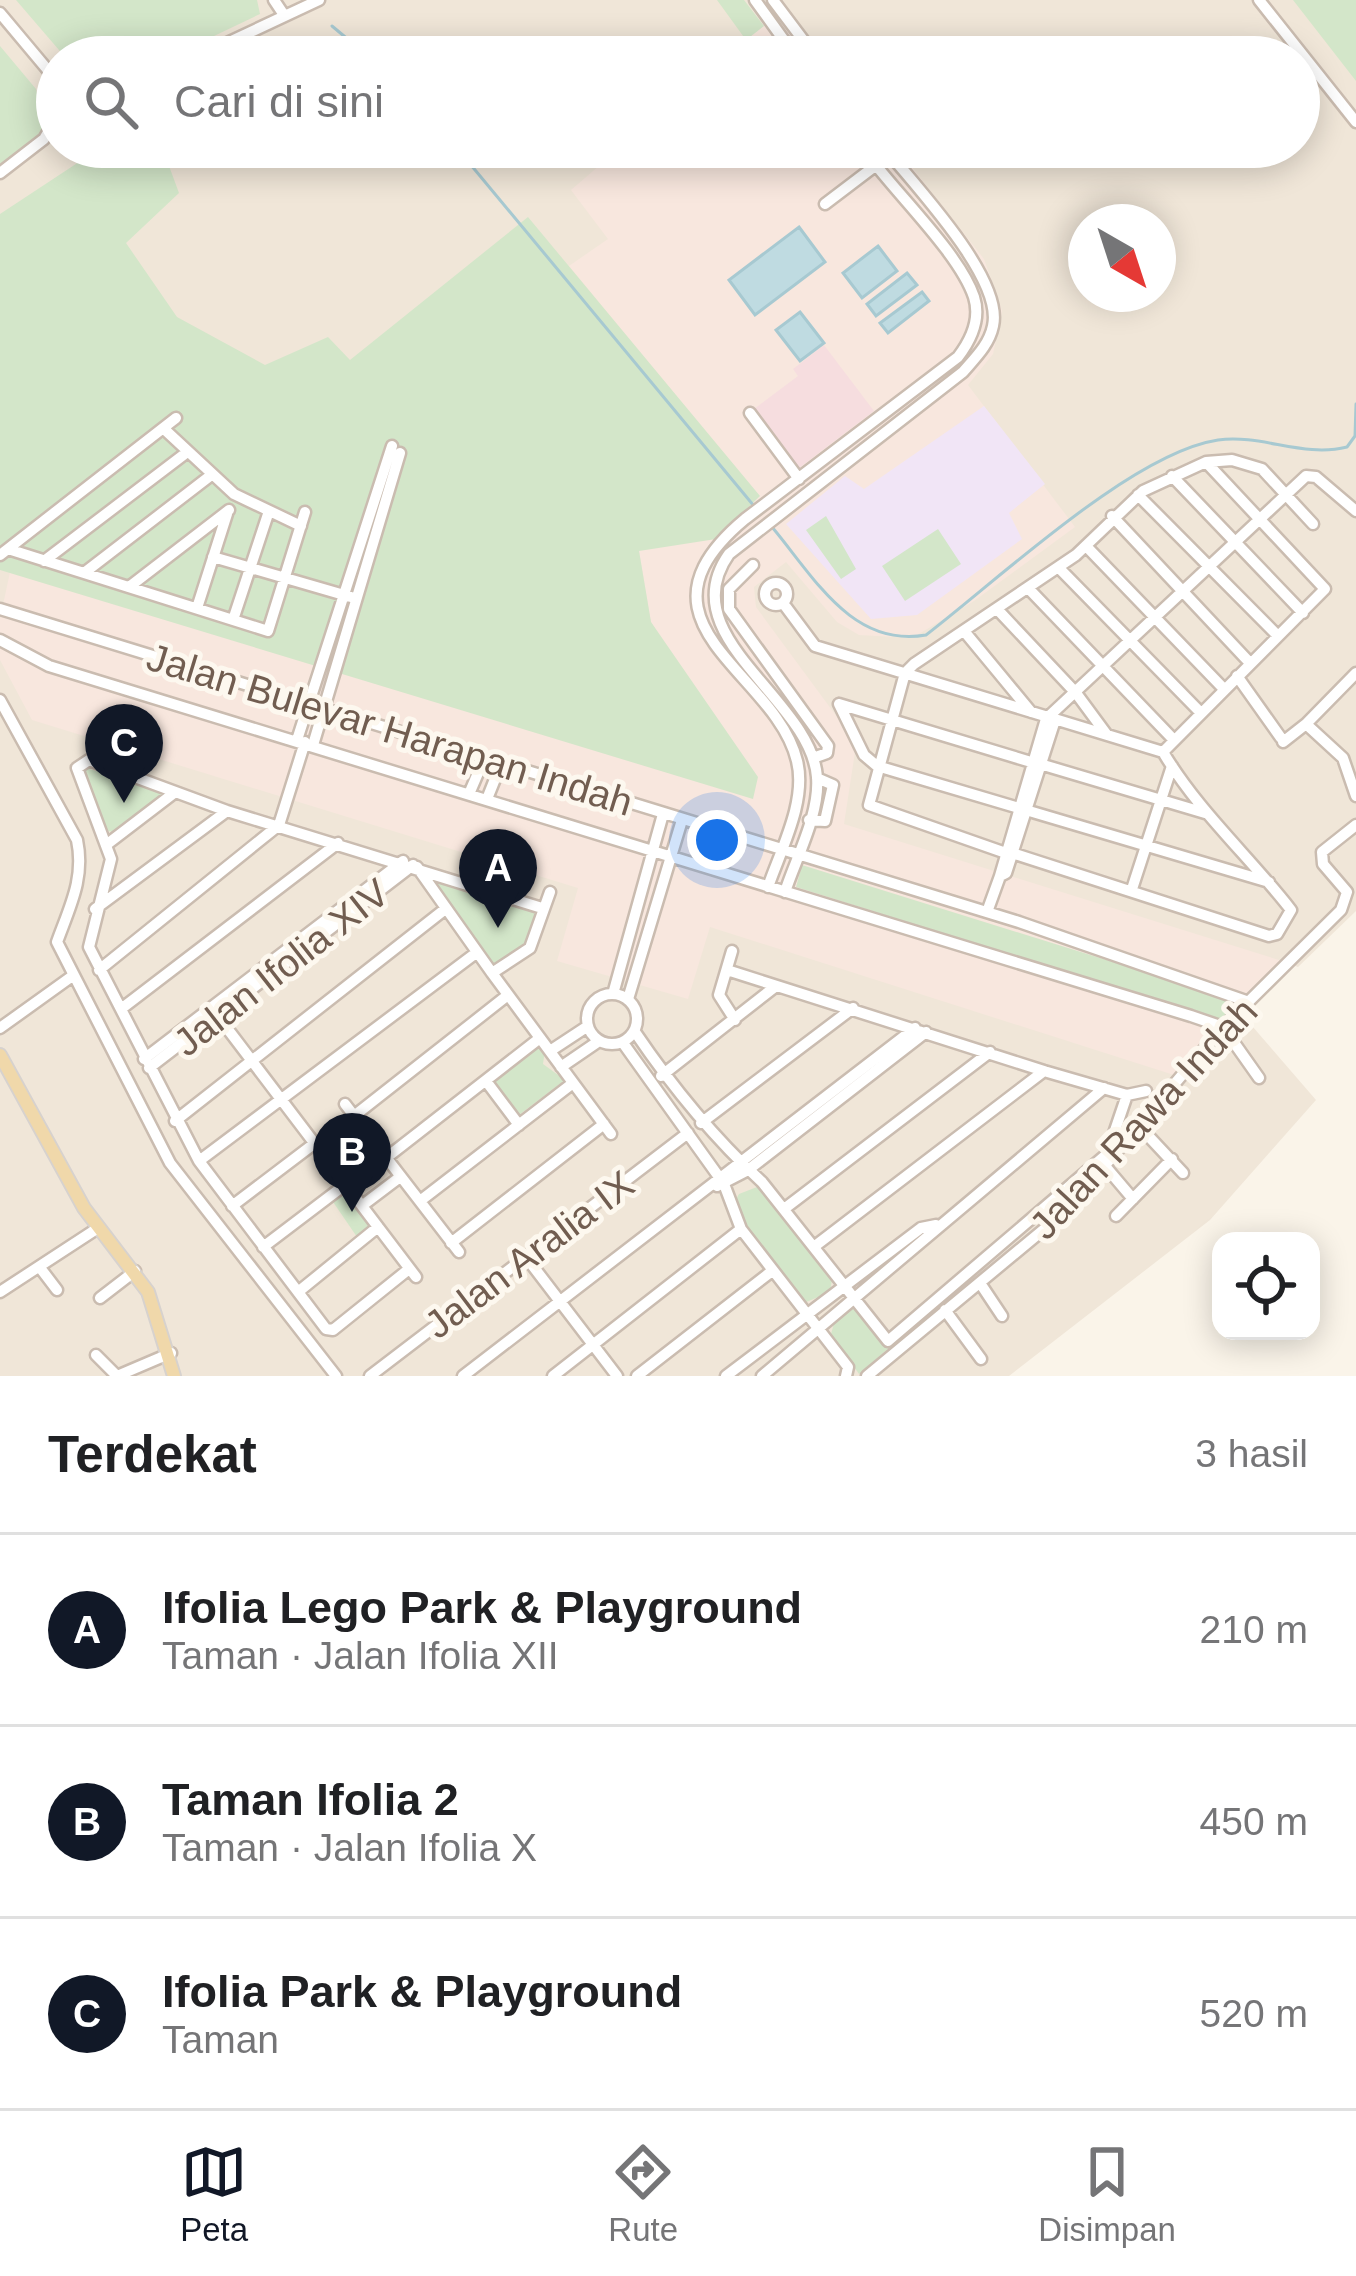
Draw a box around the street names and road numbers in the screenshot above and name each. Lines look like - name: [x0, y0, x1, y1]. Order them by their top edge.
- street label: Jalan Bulevar Harapan Indah: [142, 635, 638, 824]
- street label: Jalan Ifolia XIV: [166, 870, 397, 1064]
- street label: Jalan Rawa Indah: [1021, 990, 1266, 1247]
- street label: Jalan Aralia IX: [417, 1162, 642, 1347]

